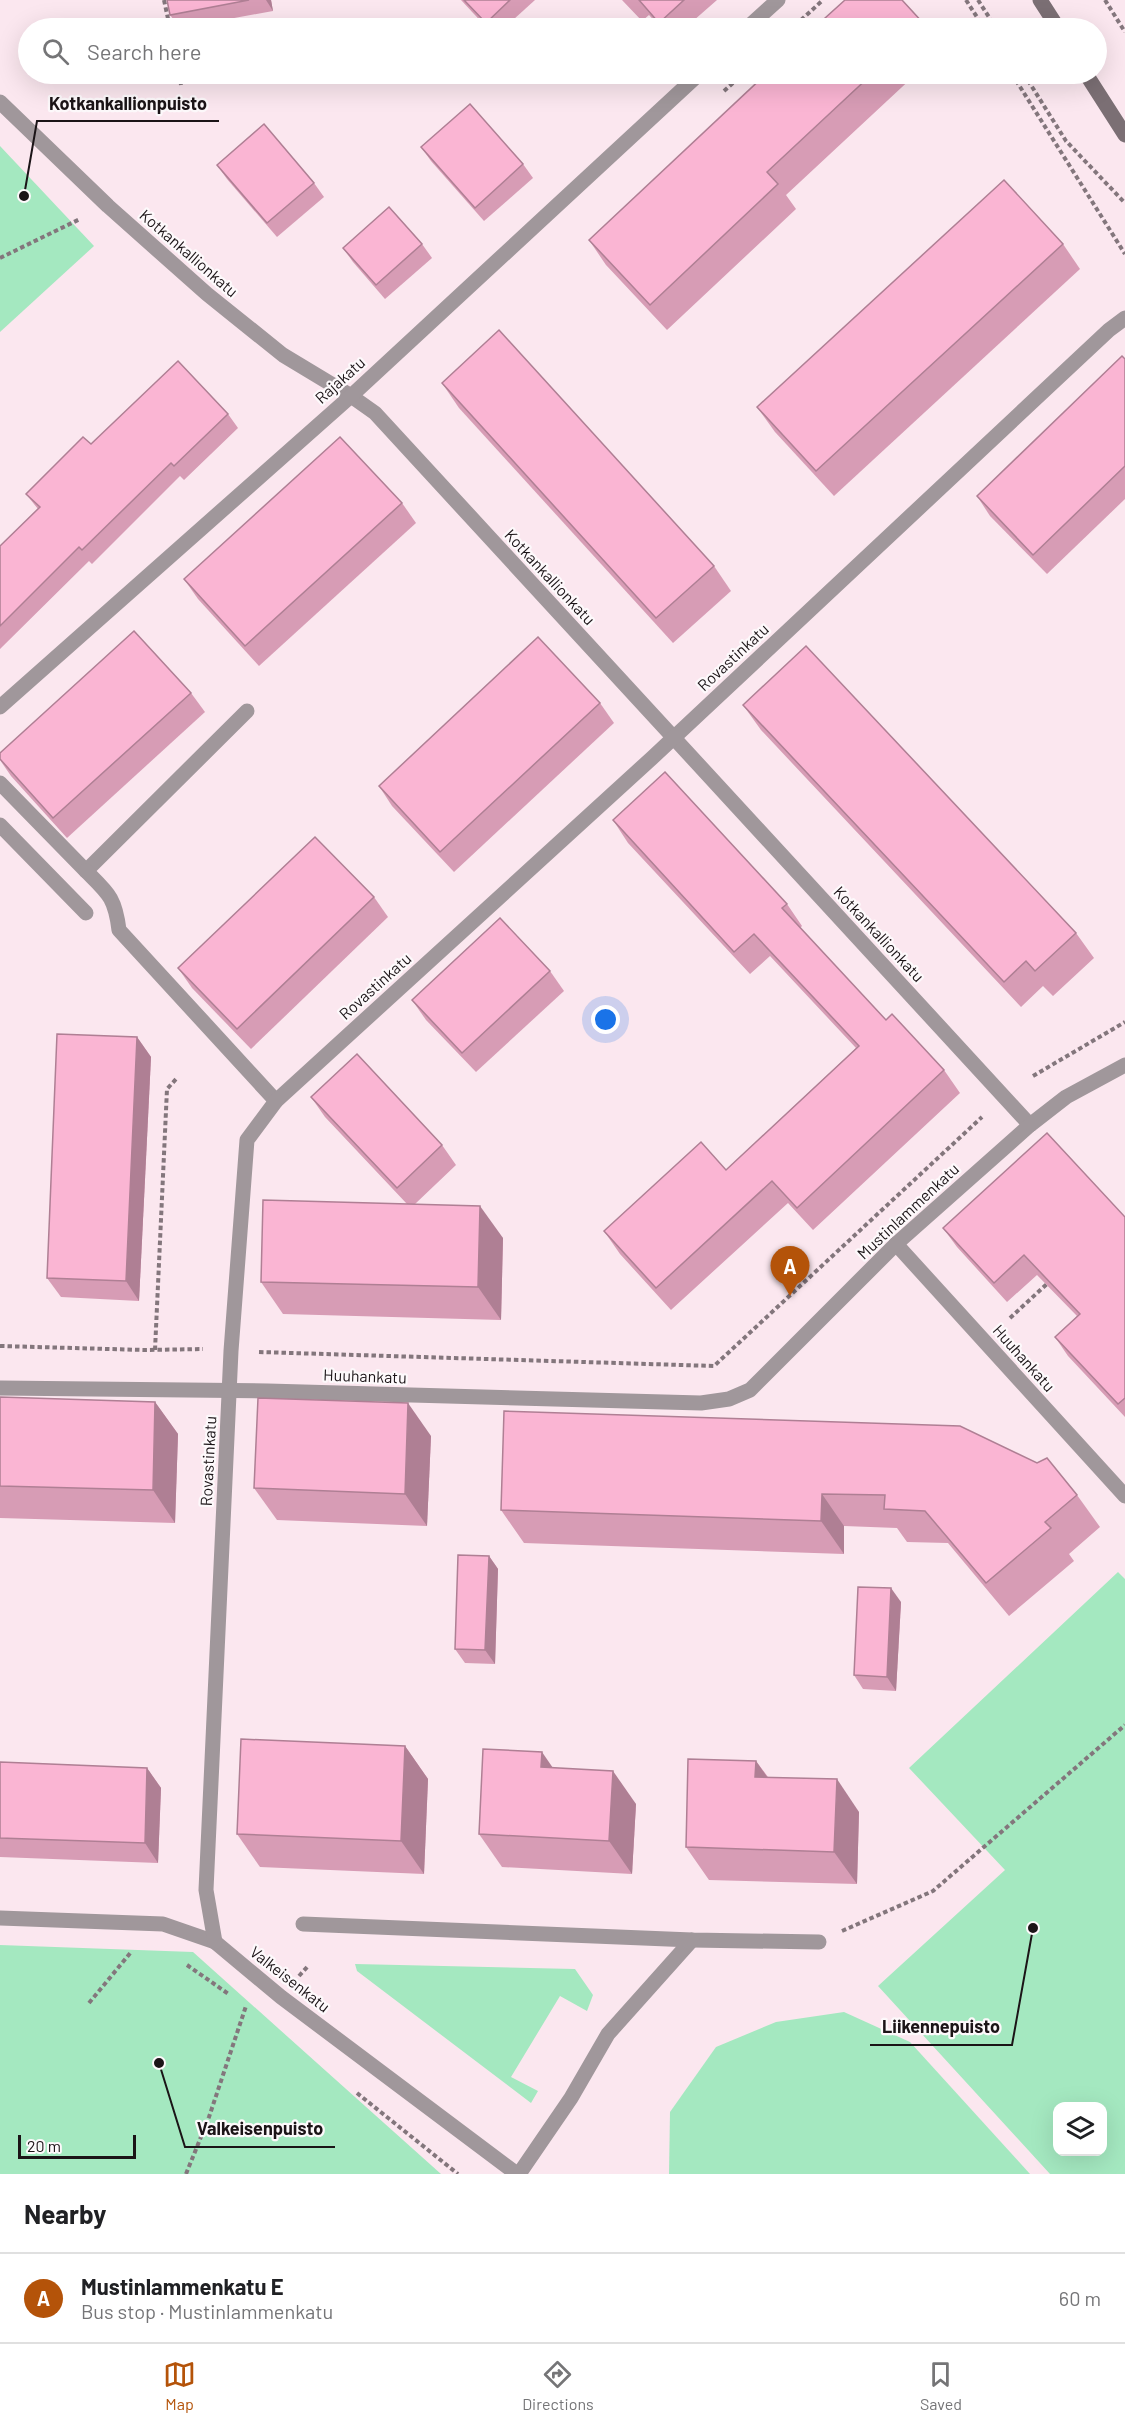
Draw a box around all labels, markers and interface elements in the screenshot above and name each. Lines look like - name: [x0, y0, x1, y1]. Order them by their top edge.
- search box: [18, 18, 1107, 84]
- icon: search: [39, 35, 72, 68]
- text: Search here: [87, 38, 201, 64]
- callout: Kotkankallionpuisto: [37, 85, 219, 121]
- text: Kotkankallionpuisto: [49, 92, 207, 114]
- street label: Kotkankallionkatu: [136, 205, 242, 300]
- street label: Rajakatu: [311, 352, 368, 407]
- street label: Kotkankallionkatu: [501, 525, 600, 628]
- street label: Rovastinkatu: [693, 619, 772, 694]
- street label: Kotkankallionkatu: [830, 882, 929, 985]
- street label: Rovastinkatu: [335, 948, 415, 1023]
- your location: [591, 1005, 620, 1034]
- street label: Mustinlammenkatu: [853, 1159, 962, 1263]
- pin: A: [770, 1246, 810, 1296]
- street label: Huuhankatu: [989, 1320, 1059, 1395]
- street label: Huuhankatu: [323, 1365, 407, 1386]
- street label: Rovastinkatu: [196, 1415, 219, 1507]
- street label: Valkeisenkatu: [247, 1942, 334, 2016]
- callout: Liikennepuisto: [870, 2009, 1012, 2045]
- text: Liikennepuisto: [882, 2015, 1000, 2037]
- map controls: [1053, 2102, 1107, 2156]
- button: layers: [1053, 2102, 1107, 2156]
- callout: Valkeisenpuisto: [185, 2111, 335, 2147]
- text: Valkeisenpuisto: [197, 2117, 323, 2139]
- scale bar: [18, 2132, 136, 2160]
- text: 20 m: [27, 2136, 61, 2155]
- text: Nearby: [24, 2198, 106, 2229]
- text: Mustinlammenkatu E: [81, 2273, 284, 2299]
- text: A: [37, 2286, 50, 2310]
- text: 60 m: [1059, 2286, 1101, 2310]
- text: Bus stop · Mustinlammenkatu: [81, 2299, 333, 2323]
- tab: Map: [163, 2358, 196, 2413]
- tab: Directions: [522, 2358, 594, 2413]
- tab: Saved: [920, 2358, 962, 2413]

